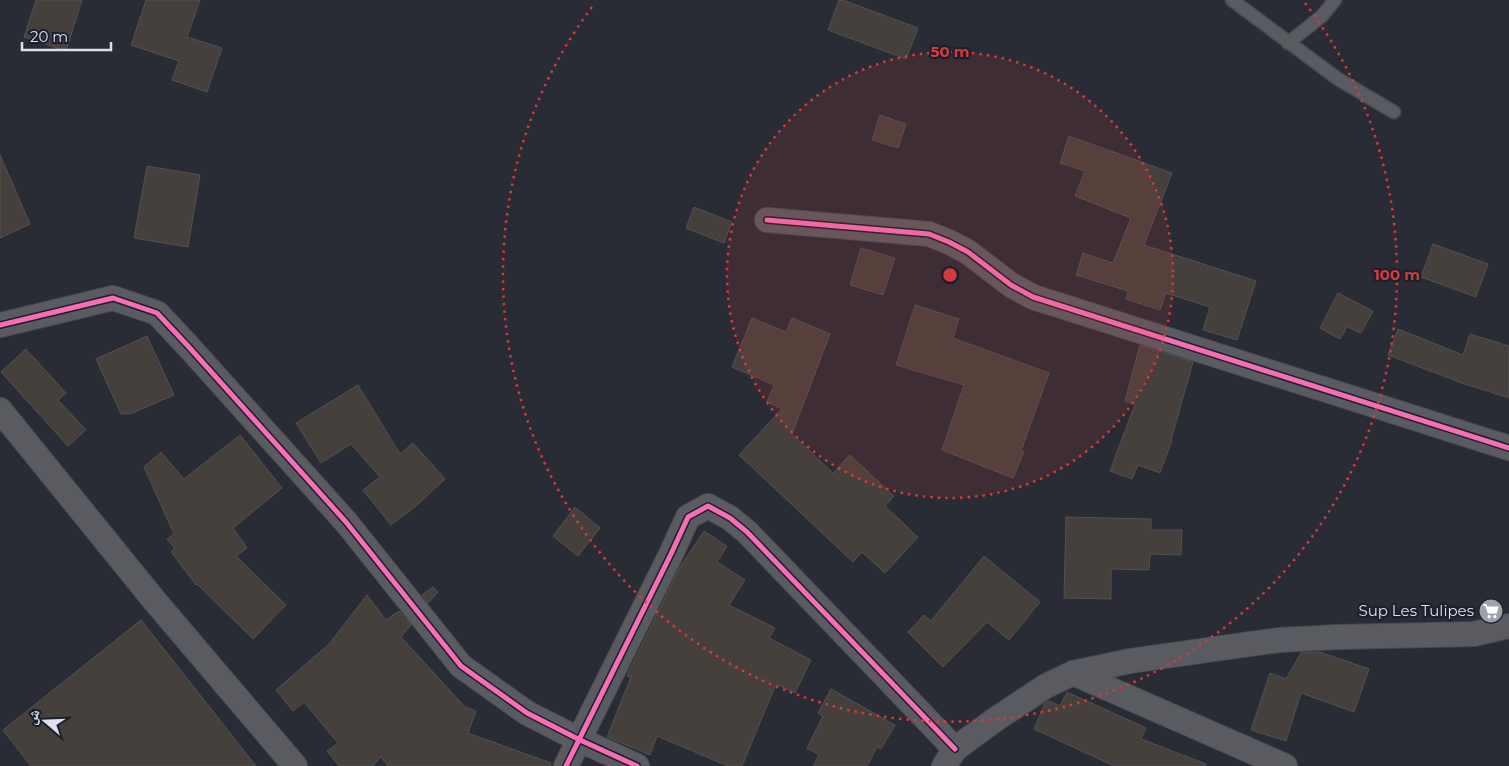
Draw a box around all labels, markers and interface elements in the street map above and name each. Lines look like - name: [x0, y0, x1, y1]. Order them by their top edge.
- scale bar: [22, 20, 111, 52]
- text: 20 m: [30, 27, 68, 46]
- text: 50 m: [930, 42, 970, 61]
- text: 100 m: [1374, 265, 1420, 284]
- centre of rings: [941, 266, 959, 284]
- supermarket icon: Sup Les Tulipes: [1478, 598, 1504, 624]
- place label: Sup Les Tulipes: [1358, 601, 1474, 620]
- north arrow: [20, 696, 70, 746]
- text: ش: [22, 707, 44, 727]

